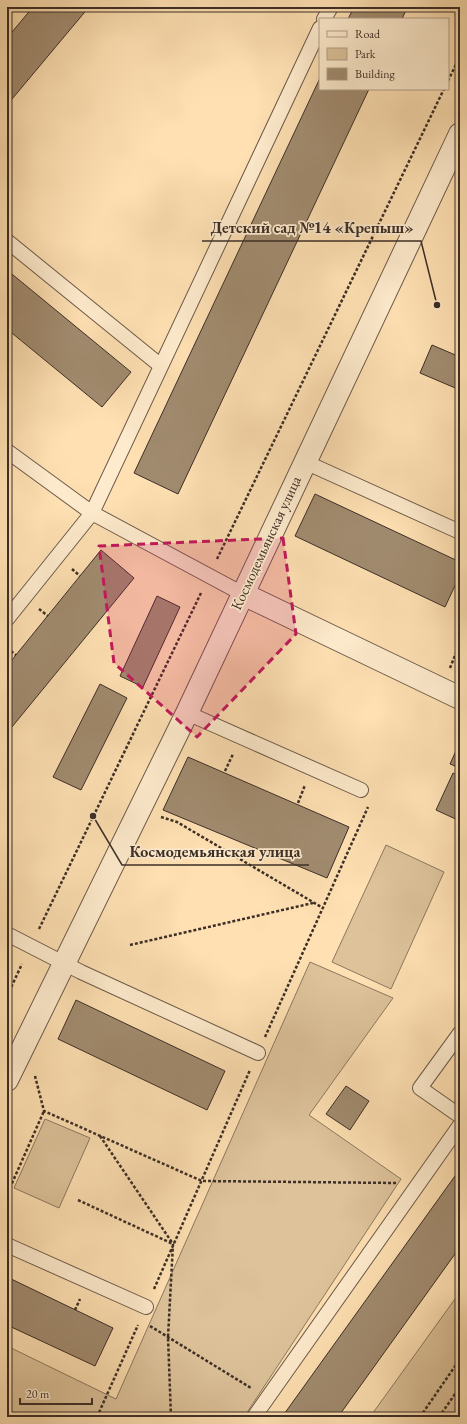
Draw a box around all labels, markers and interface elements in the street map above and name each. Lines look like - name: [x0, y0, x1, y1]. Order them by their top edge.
- legend: [319, 18, 449, 90]
- text: Road: [355, 26, 381, 42]
- text: Park: [355, 46, 376, 62]
- text: Building: [355, 66, 396, 82]
- callout: Детский сад №14 «Крепыш»: [202, 213, 421, 241]
- text: Детский сад №14 «Крепыш»: [211, 217, 413, 238]
- street label: Космодемьянская улица: [226, 473, 305, 613]
- callout: Космодемьянская улица: [122, 837, 309, 865]
- text: Космодемьянская улица: [129, 841, 302, 862]
- scale bar: [20, 1380, 92, 1406]
- text: 20 m: [26, 1386, 50, 1402]

